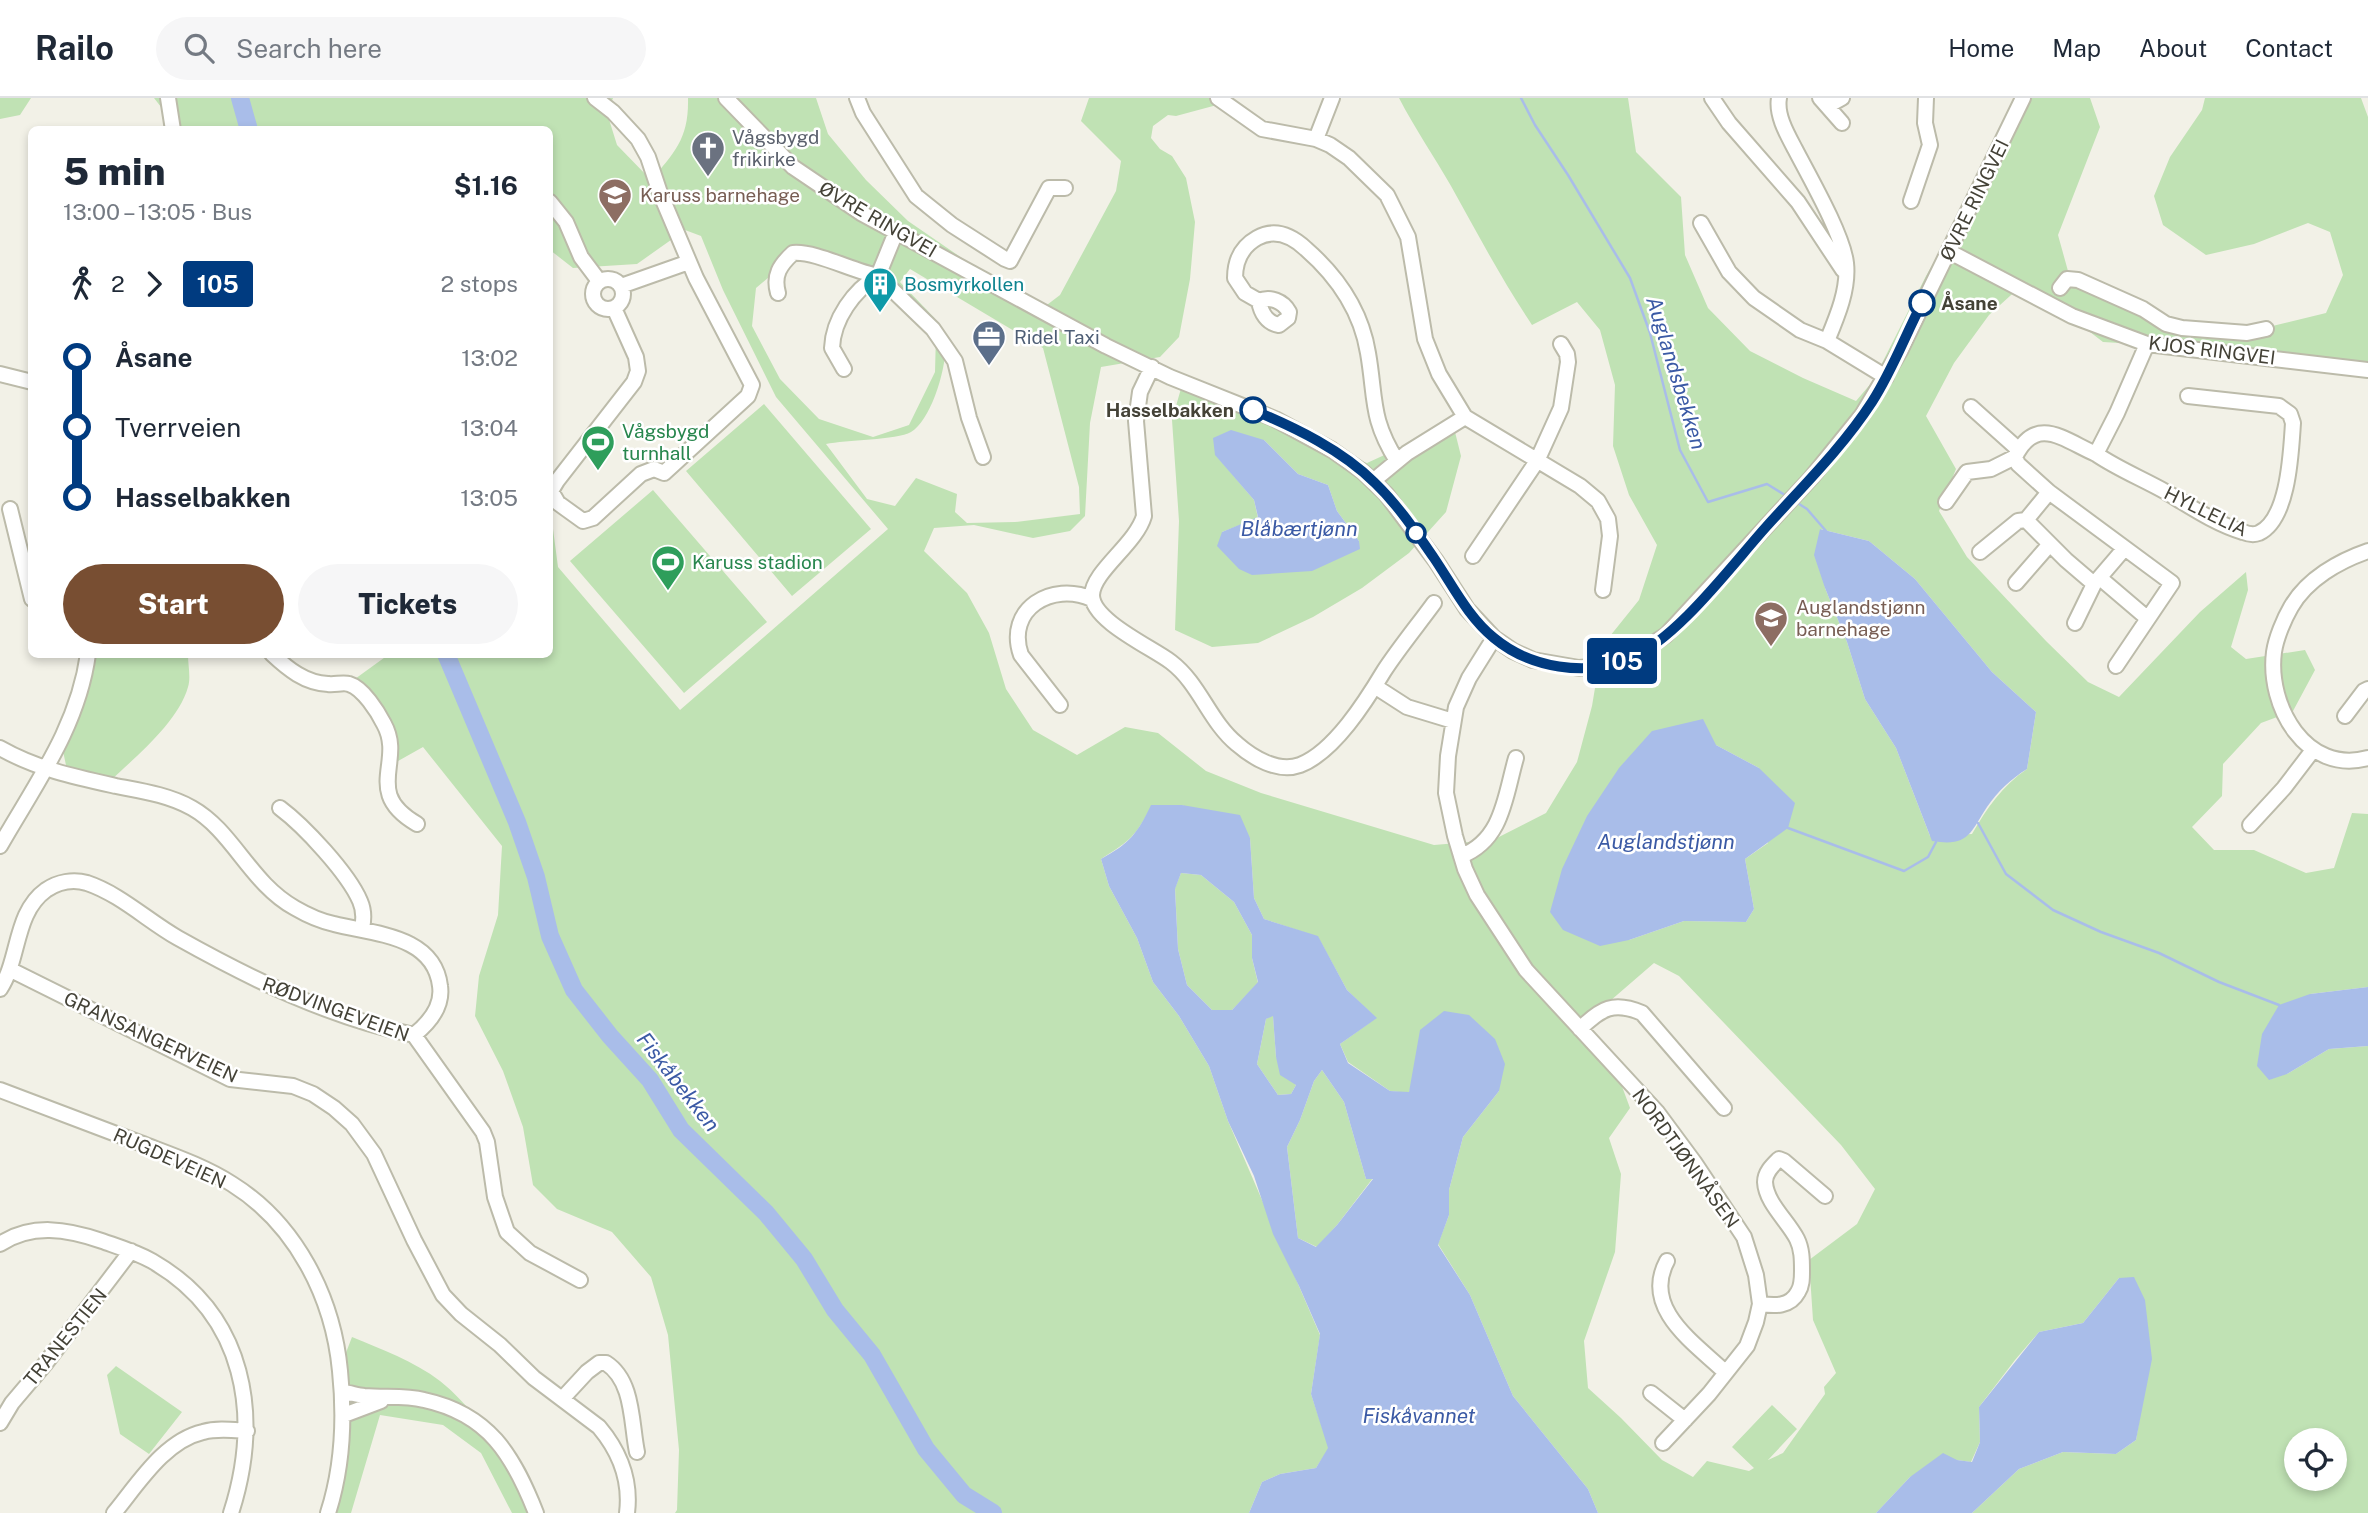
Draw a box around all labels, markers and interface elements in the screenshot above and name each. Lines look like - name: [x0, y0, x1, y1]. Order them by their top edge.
- search box: [156, 17, 646, 80]
- text: Railo: [35, 29, 114, 67]
- icon: search: [180, 29, 218, 67]
- text: Search here: [236, 33, 382, 64]
- text: Home: [1948, 34, 2014, 62]
- text: Map: [2052, 34, 2101, 62]
- text: About: [2139, 34, 2207, 62]
- text: Contact: [2245, 34, 2333, 62]
- place label: Vågsbygd frikirke: [732, 126, 819, 170]
- church icon: Vågsbygd frikirke: [689, 129, 727, 178]
- street label: ØVRE RINGVEI: [1935, 136, 2013, 264]
- text: 5 min: [63, 149, 165, 194]
- text: $1.16: [454, 170, 518, 201]
- school or university icon: Karuss barnehage: [596, 176, 634, 225]
- street label: ØVRE RINGVEI: [815, 176, 941, 262]
- place label: Karuss barnehage: [640, 184, 800, 206]
- text: 13:00 – 13:05 · Bus: [63, 198, 252, 225]
- icon: walk: [63, 265, 101, 303]
- icon: forward: [135, 265, 173, 303]
- building icon: Bosmyrkollen: [861, 265, 899, 314]
- text: 2: [111, 270, 125, 297]
- text: 105: [197, 270, 239, 298]
- text: 2 stops: [440, 270, 518, 297]
- place label: Bosmyrkollen: [904, 273, 1024, 295]
- marker: Åsane: [1909, 290, 1935, 316]
- place label: Åsane: [1941, 291, 1998, 314]
- water label: Auglandsbekken: [1641, 293, 1712, 452]
- office icon: Ridel Taxi: [970, 318, 1008, 367]
- place label: Ridel Taxi: [1014, 326, 1100, 348]
- street label: KJOS RINGVEI: [2147, 331, 2277, 369]
- text: Åsane: [115, 342, 192, 373]
- text: 13:02: [461, 344, 518, 371]
- marker: Hasselbakken: [1240, 397, 1266, 423]
- place label: Hasselbakken: [1106, 399, 1234, 421]
- text: Tverrveien: [115, 412, 241, 443]
- text: 13:04: [460, 414, 518, 441]
- place label: Vågsbygd turnhall: [622, 420, 709, 464]
- sports icon: Vågsbygd turnhall: [579, 423, 617, 472]
- street label: HYLLELIA: [2161, 481, 2251, 541]
- text: Hasselbakken: [115, 482, 291, 513]
- text: 13:05: [460, 484, 518, 511]
- water label: Blåbærtjønn: [1240, 516, 1358, 541]
- unlabelled marker: [1406, 523, 1426, 543]
- sports icon: Karuss stadion: [649, 543, 687, 592]
- place label: Karuss stadion: [692, 551, 823, 573]
- button: Start: [63, 564, 284, 644]
- button: Tickets: [298, 564, 518, 644]
- place label: Auglandstjønn barnehage: [1796, 596, 1926, 640]
- school or university icon: Auglandstjønn barnehage: [1752, 599, 1790, 648]
- line badge: 105: [1582, 638, 1662, 684]
- text: 105: [1601, 647, 1643, 675]
- water label: Auglandstjønn: [1597, 829, 1735, 854]
- street label: RØDVINGEVEIEN: [260, 972, 412, 1046]
- street label: GRANSANGERVEIEN: [61, 987, 241, 1087]
- water label: Fiskåbekken: [632, 1027, 725, 1136]
- street label: NORDTJØNNÅSEN: [1628, 1084, 1745, 1232]
- street label: RUGDEVEIEN: [110, 1123, 230, 1193]
- street label: TRANESTIEN: [19, 1284, 111, 1390]
- water label: Fiskåvannet: [1362, 1403, 1476, 1428]
- map controls: [2284, 1428, 2347, 1491]
- button: locate: [2284, 1428, 2347, 1491]

